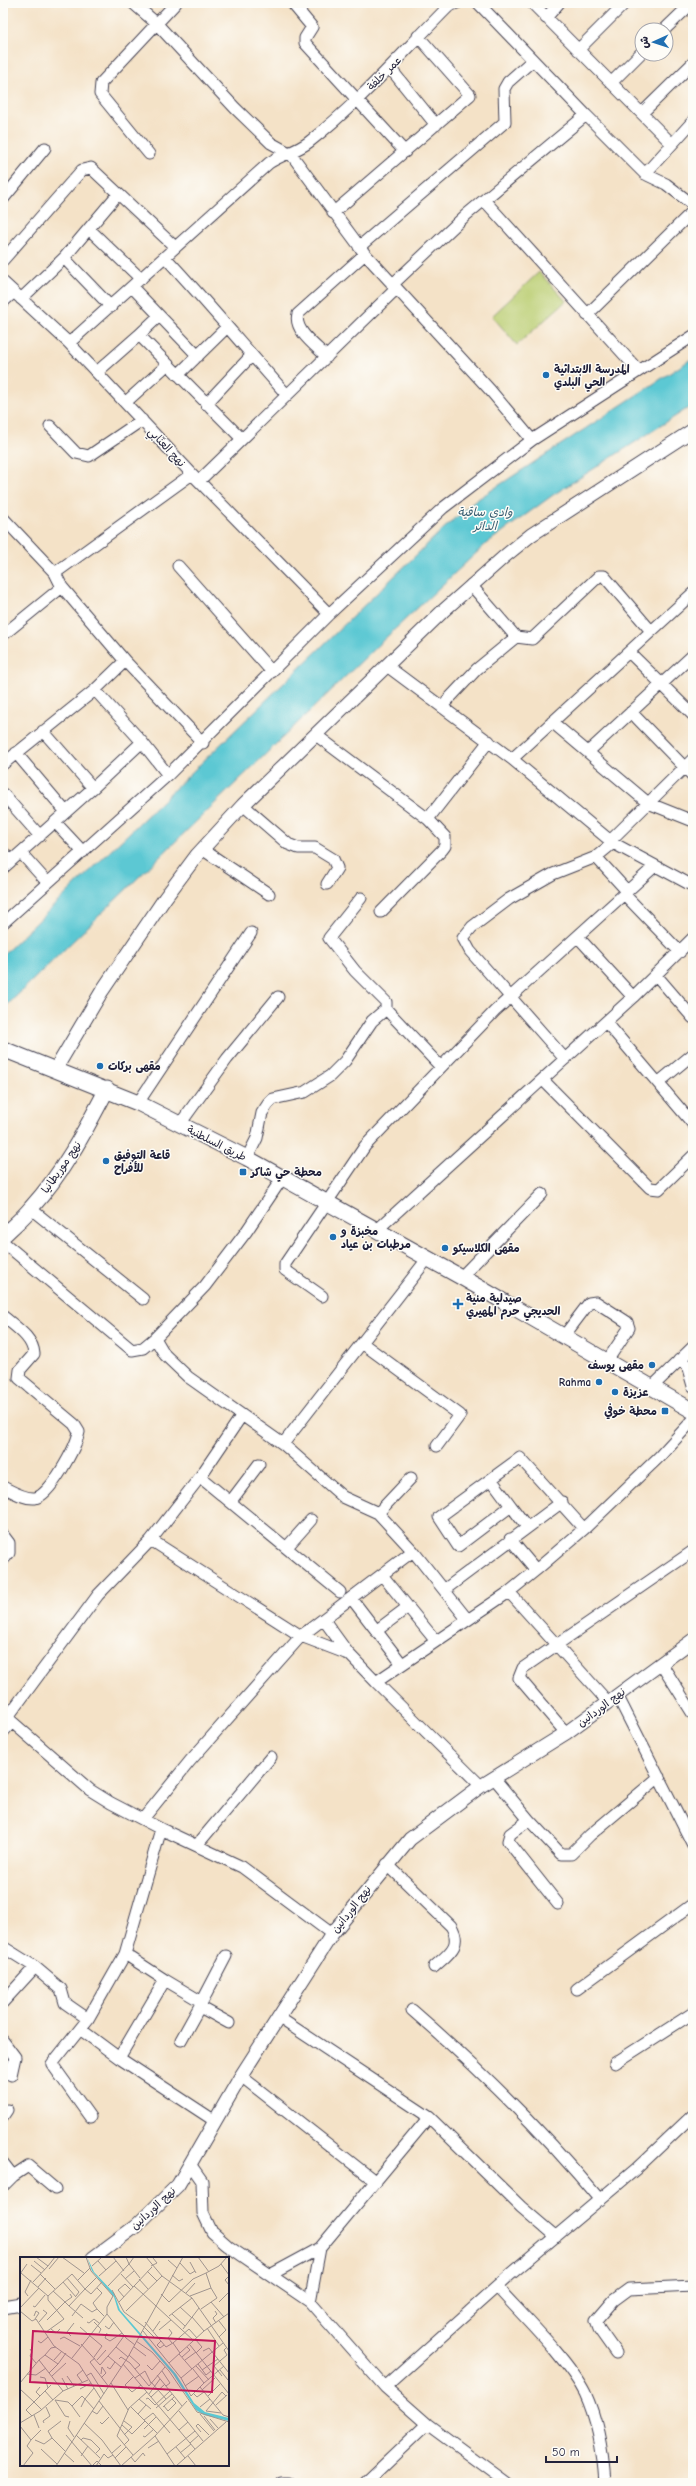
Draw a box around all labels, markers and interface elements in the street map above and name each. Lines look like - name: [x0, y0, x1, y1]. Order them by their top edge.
- north arrow: [634, 22, 674, 62]
- text: ش: [638, 36, 651, 49]
- street label: عمر خلفة: [365, 54, 404, 93]
- place label: المدرسة الابتدائية الحي البلدي: [554, 363, 630, 392]
- marker: المدرسة الابتدائية الحي البلدي: [541, 370, 551, 380]
- street label: نهج العنّابي: [142, 425, 188, 472]
- water label: وادي ساقية الدائر: [458, 505, 513, 533]
- place label: مقهى بركات: [108, 1060, 161, 1074]
- marker: مقهى بركات: [95, 1061, 105, 1071]
- street label: طريق السلطنية: [185, 1123, 249, 1164]
- street label: نهج موريطانيا: [39, 1139, 85, 1196]
- place label: قاعة التوفيق للأفراح: [114, 1149, 170, 1175]
- marker: قاعة التوفيق للأفراح: [101, 1156, 111, 1166]
- place label: محطة حي شاكر: [250, 1166, 322, 1182]
- marker: محطة حي شاكر: [238, 1167, 248, 1177]
- place label: مخبزة و مرطبات بن عياد: [340, 1225, 411, 1251]
- marker: مخبزة و مرطبات بن عياد: [328, 1232, 338, 1242]
- place label: مقهى الكلاسيكو: [452, 1242, 520, 1256]
- marker: مقهى الكلاسيكو: [440, 1243, 450, 1253]
- place label: صيدلية منية الحديجي حرم المهيري: [466, 1292, 561, 1321]
- marker: صيدلية منية الحديجي حرم المهيري: [453, 1299, 463, 1309]
- place label: مقهى يوسف: [588, 1359, 644, 1373]
- marker: مقهى يوسف: [647, 1360, 657, 1370]
- place label: Rahma: [559, 1376, 591, 1389]
- marker: Rahma: [594, 1377, 604, 1387]
- place label: عزيزة: [623, 1386, 648, 1399]
- marker: عزيزة: [610, 1387, 620, 1397]
- place label: محطة خوفي: [604, 1403, 657, 1420]
- marker: محطة خوفي: [660, 1406, 670, 1416]
- street label: نهج الوردانين: [575, 1685, 628, 1730]
- street label: نهج الوردانين: [329, 1883, 375, 1936]
- street label: نهج الوردانين: [128, 2184, 179, 2233]
- inset map: [20, 2257, 229, 2466]
- scale bar: [546, 2438, 617, 2464]
- text: 50 m: [552, 2445, 580, 2459]

